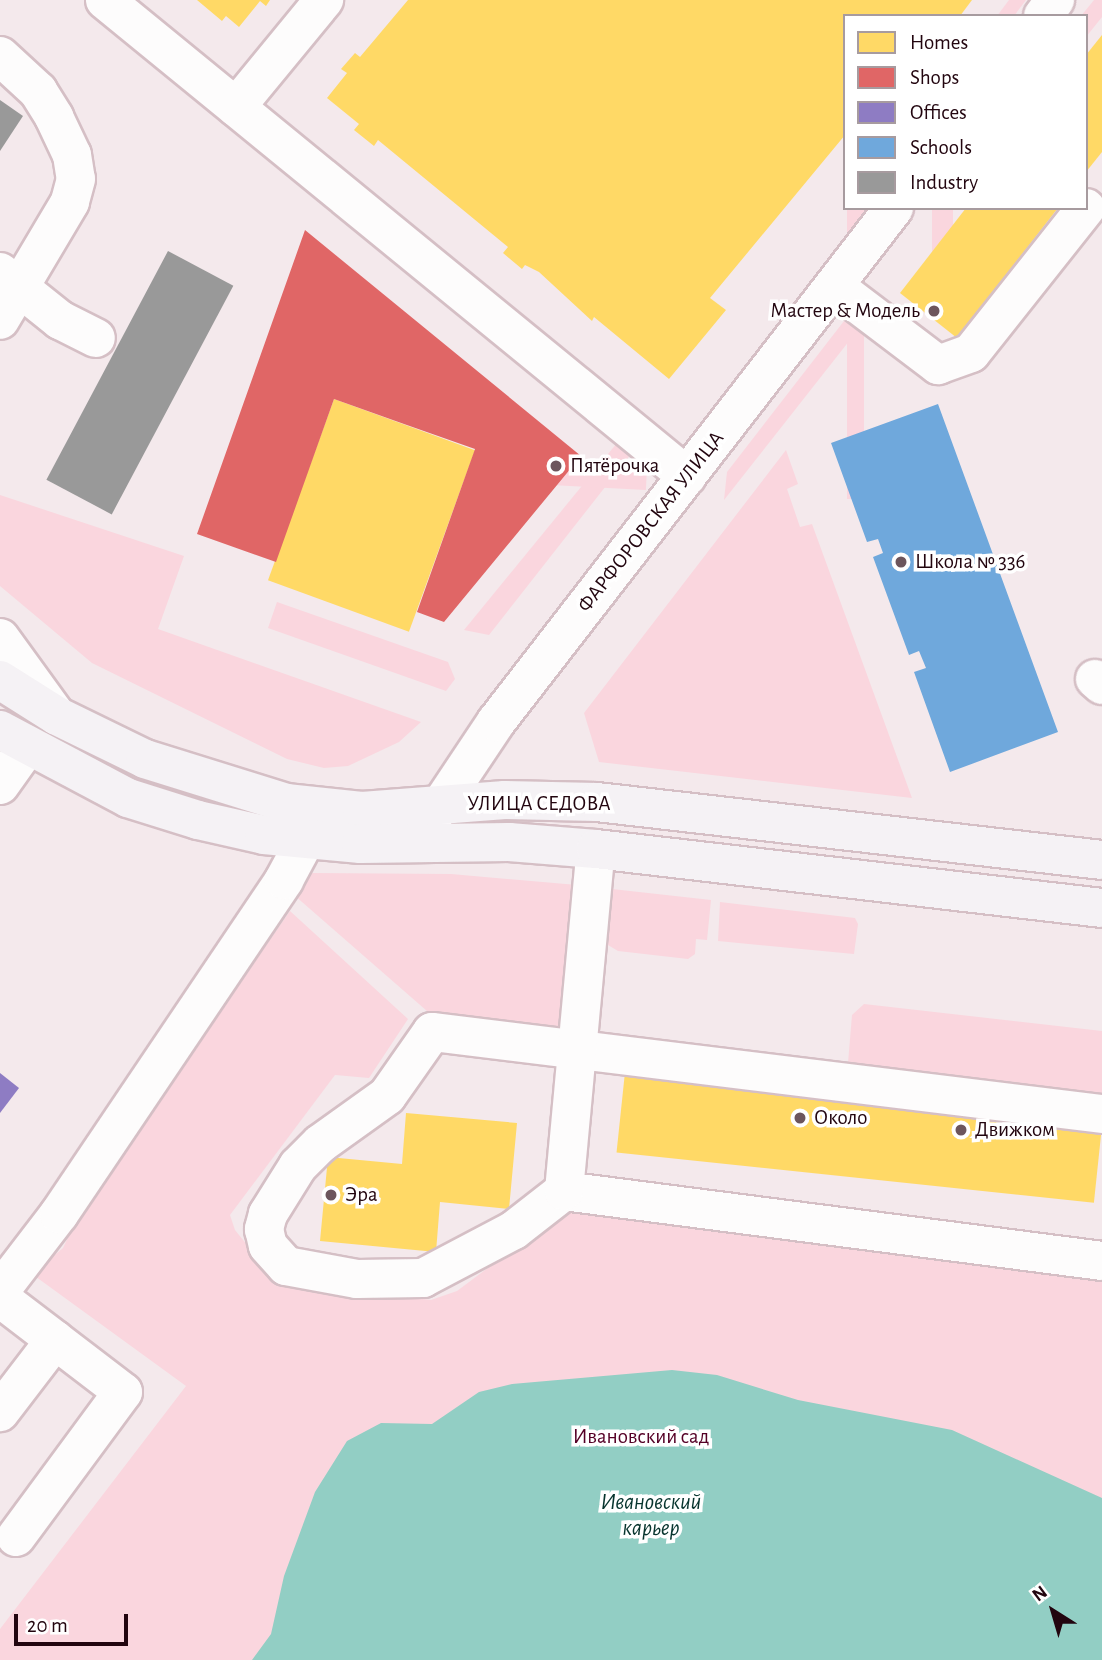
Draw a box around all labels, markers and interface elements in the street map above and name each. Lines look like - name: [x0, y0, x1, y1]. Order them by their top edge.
- legend: [843, 14, 1088, 210]
- text: Homes: [910, 32, 968, 53]
- text: Shops: [910, 67, 959, 88]
- text: Offices: [910, 102, 967, 123]
- text: Schools: [910, 137, 972, 158]
- text: Industry: [910, 172, 978, 193]
- place label: Мастер & Модель: [770, 298, 920, 324]
- marker: Мастер & Модель: [926, 303, 942, 319]
- street label: ФАРФОРОВСКАЯ УЛИЦА: [572, 426, 730, 618]
- place label: Пятёрочка: [570, 453, 659, 479]
- marker: Пятёрочка: [548, 458, 564, 474]
- place label: Школа № 336: [915, 549, 1025, 575]
- marker: Школа № 336: [893, 554, 909, 570]
- street label: УЛИЦА СЕДОВА: [467, 791, 611, 817]
- place label: Около: [814, 1105, 867, 1131]
- marker: Около: [792, 1110, 808, 1126]
- place label: Движком: [975, 1117, 1055, 1143]
- marker: Движком: [953, 1122, 969, 1138]
- place label: Эра: [345, 1182, 377, 1208]
- marker: Эра: [323, 1187, 339, 1203]
- park label: Ивановский сад: [573, 1424, 709, 1450]
- water label: Ивановский карьер: [601, 1489, 701, 1543]
- north arrow: [1018, 1576, 1088, 1646]
- text: N: [1029, 1582, 1051, 1605]
- scale bar: [18, 1600, 131, 1644]
- text: 20 m: [27, 1615, 68, 1636]

